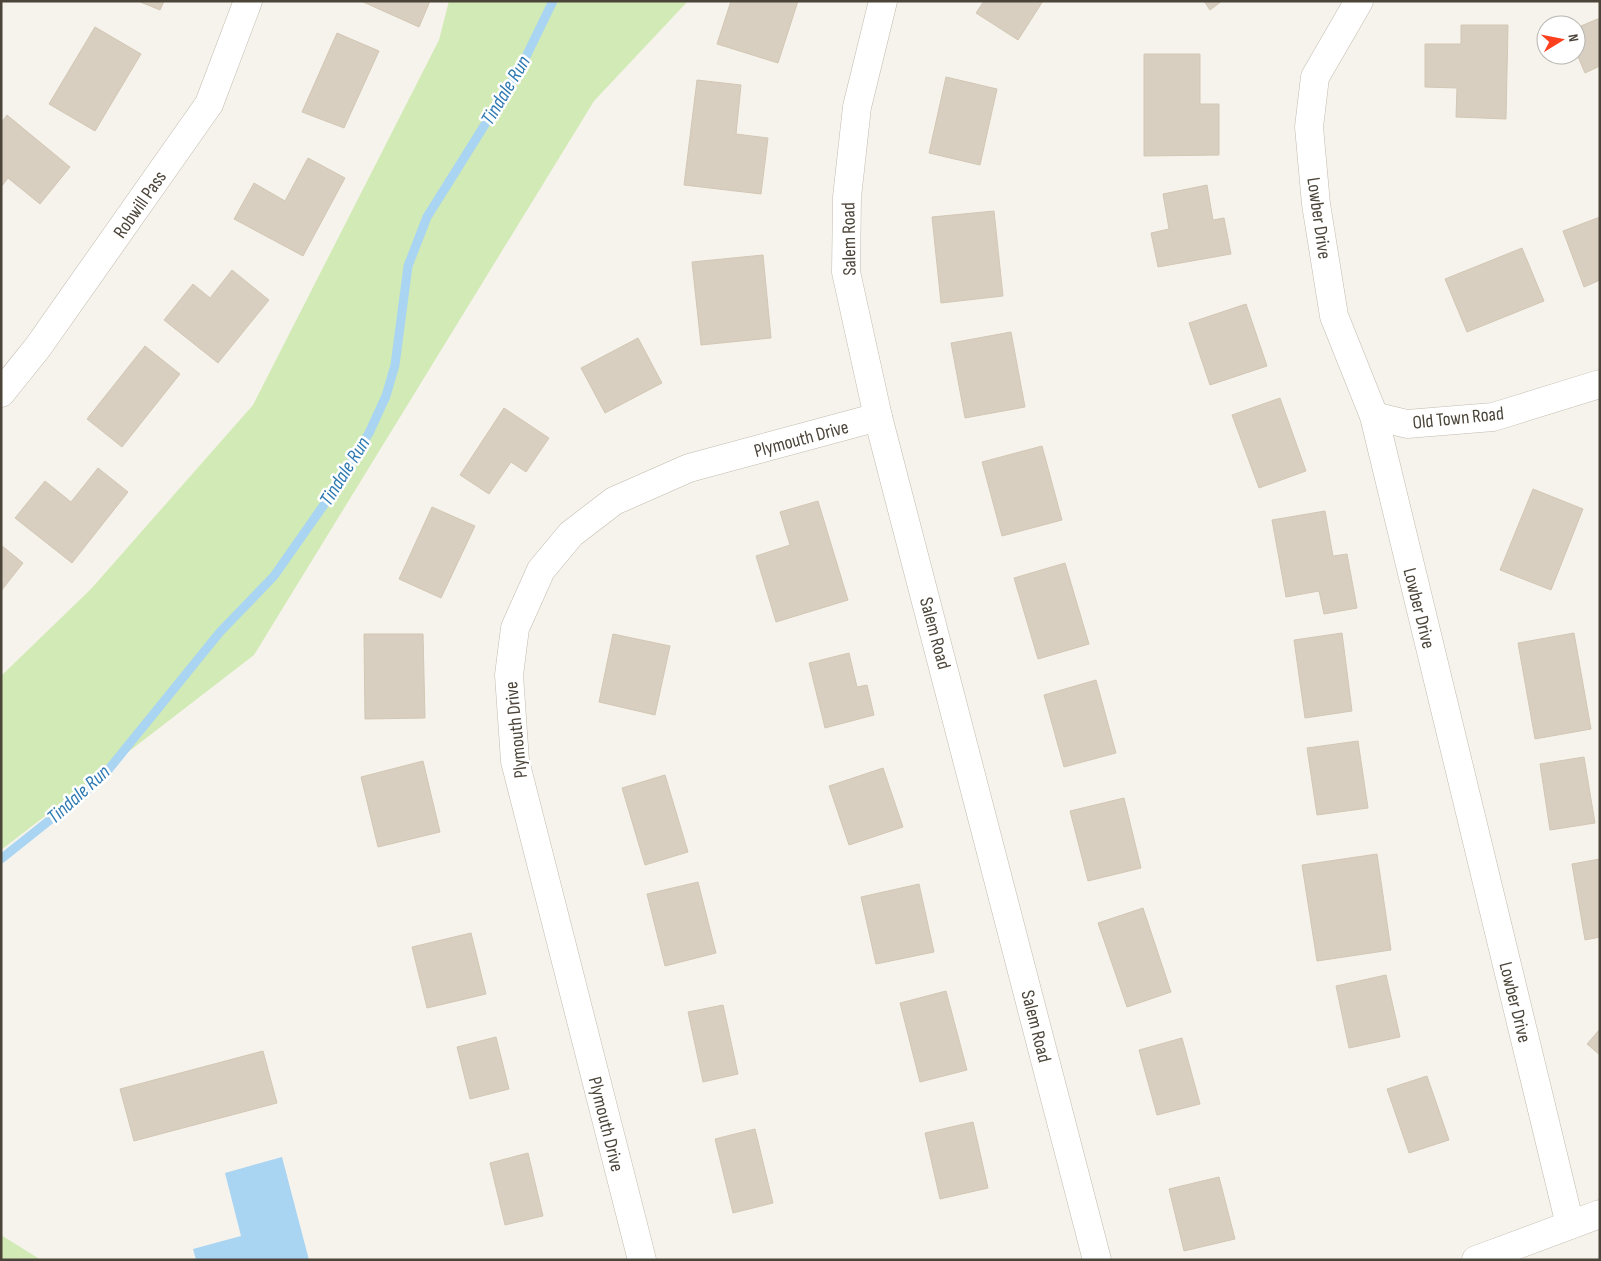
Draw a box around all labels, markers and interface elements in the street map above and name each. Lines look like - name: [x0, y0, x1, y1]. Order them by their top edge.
- north arrow: [1536, 15, 1586, 65]
- text: N: [1564, 33, 1582, 43]
- water label: Tindale Run: [476, 52, 536, 129]
- street label: Robwill Pass: [109, 167, 172, 243]
- street label: Lowber Drive: [1301, 176, 1336, 261]
- street label: Salem Road: [837, 202, 862, 276]
- street label: Old Town Road: [1411, 402, 1505, 435]
- street label: Plymouth Drive: [752, 416, 851, 463]
- water label: Tindale Run: [314, 433, 375, 510]
- street label: Lowber Drive: [1397, 566, 1440, 651]
- street label: Salem Road: [914, 595, 955, 672]
- street label: Plymouth Drive: [500, 680, 533, 779]
- water label: Tindale Run: [42, 760, 115, 829]
- street label: Lowber Drive: [1493, 960, 1536, 1045]
- street label: Salem Road: [1015, 988, 1056, 1065]
- street label: Plymouth Drive: [583, 1074, 628, 1174]

